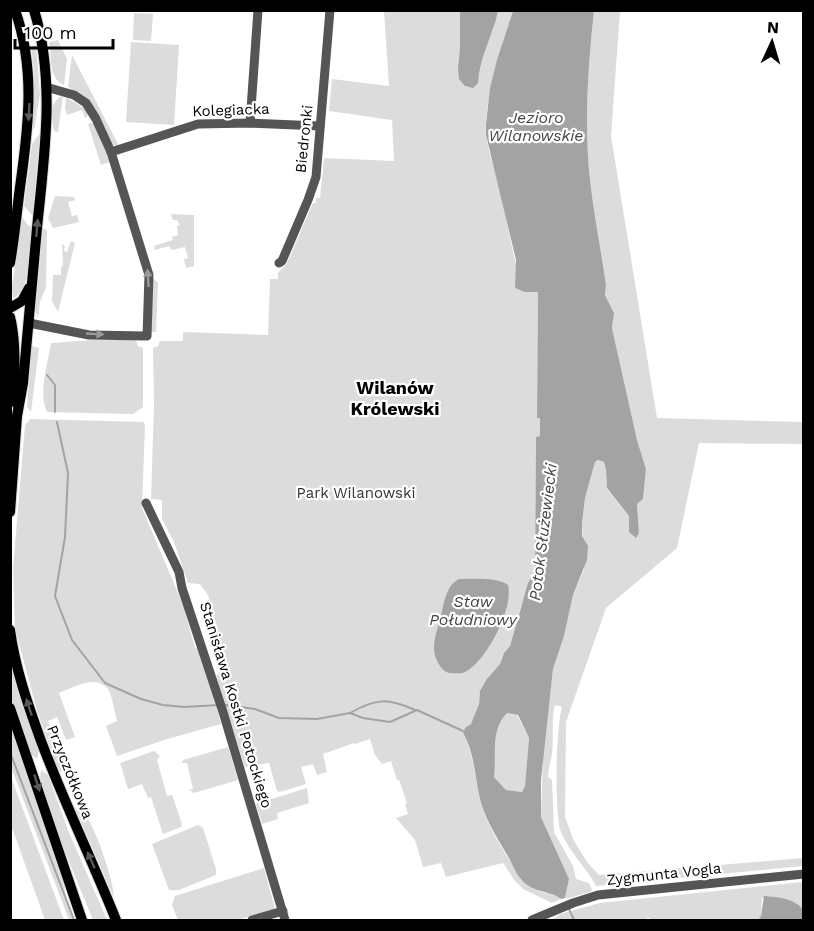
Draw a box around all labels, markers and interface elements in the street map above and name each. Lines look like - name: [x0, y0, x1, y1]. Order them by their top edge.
- scale bar: [15, 12, 112, 50]
- north arrow: [742, 12, 802, 72]
- text: N: [766, 18, 780, 37]
- text: 100 m: [24, 22, 77, 43]
- street label: Kolegiacka: [192, 100, 270, 120]
- one-way arrow: [24, 102, 33, 121]
- street label: Biedronki: [291, 104, 317, 174]
- water label: Jezioro Wilanowskie: [489, 108, 583, 145]
- one-way arrow: [32, 219, 42, 238]
- one-way arrow: [144, 268, 153, 287]
- one-way arrow: [86, 330, 105, 339]
- district label: Wilanów Królewski: [350, 377, 440, 419]
- water label: Potok Służewiecki: [525, 461, 561, 602]
- park label: Park Wilanowski: [297, 484, 416, 502]
- water label: Staw Południowy: [429, 592, 518, 629]
- street label: Stanisława Kostki Potockiego: [196, 600, 276, 810]
- one-way arrow: [24, 698, 33, 716]
- street label: Przyczółkowa: [43, 722, 97, 822]
- one-way arrow: [33, 774, 42, 792]
- one-way arrow: [87, 852, 96, 869]
- street label: Zygmunta Vogla: [606, 859, 723, 889]

